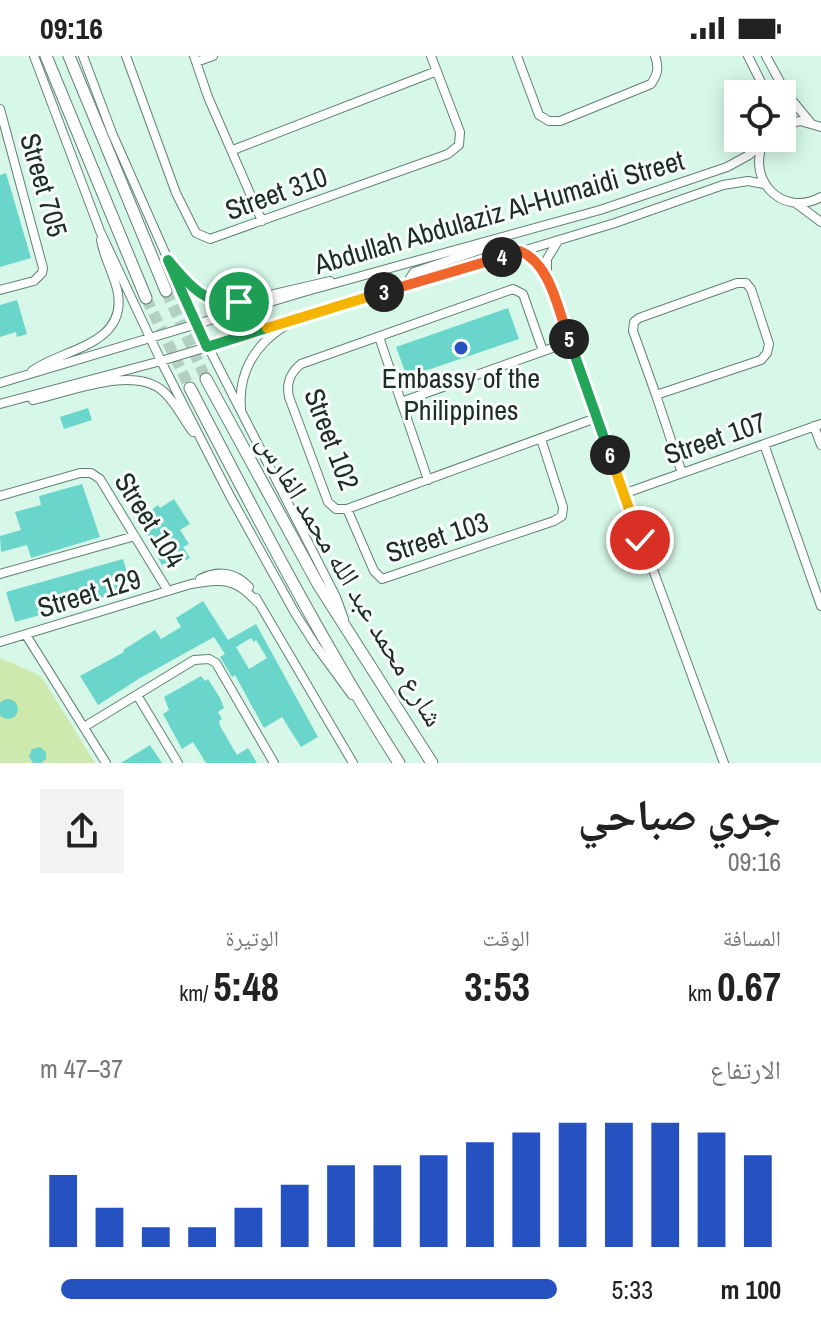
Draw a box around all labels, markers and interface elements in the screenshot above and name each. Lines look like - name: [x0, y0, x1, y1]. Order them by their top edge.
- text: 09:16: [40, 8, 103, 48]
- map controls: [724, 80, 796, 152]
- button: locate: [724, 80, 796, 152]
- street label: Street 705: [11, 129, 77, 241]
- street label: Abdullah Abdulaziz Al-Humaidi Street: [309, 141, 688, 283]
- street label: Street 310: [220, 157, 332, 229]
- pin: 4: [482, 237, 522, 277]
- text: 4: [497, 242, 507, 272]
- pin: [205, 268, 273, 336]
- pin: 3: [364, 272, 404, 312]
- text: 3: [379, 277, 389, 307]
- icon: arrive: [217, 280, 261, 324]
- pin: 5: [549, 319, 589, 359]
- text: 5: [564, 324, 574, 354]
- marker: Embassy of the Philippines: [452, 339, 470, 357]
- place label: Embassy of the Philippines: [382, 359, 540, 429]
- street label: Street 102: [295, 383, 369, 495]
- street label: Street 107: [659, 403, 771, 473]
- street label: شارع محمد عبد الله محمد الفارس: [248, 427, 454, 733]
- pin: 6: [590, 435, 630, 475]
- text: 6: [605, 440, 615, 470]
- street label: Street 104: [106, 465, 194, 575]
- street label: Street 103: [381, 503, 493, 571]
- pin: [606, 506, 674, 574]
- icon: check: [618, 518, 662, 562]
- street label: Street 129: [33, 559, 145, 627]
- text: جري صباحي: [578, 784, 781, 844]
- button: share: [40, 789, 124, 873]
- text: 09:16: [728, 844, 781, 879]
- text: الوتيرة: [225, 923, 279, 953]
- text: الوقت: [483, 923, 530, 953]
- text: المسافة: [723, 923, 781, 953]
- text: 5:48: [213, 960, 279, 1013]
- text: 3:53: [464, 960, 530, 1013]
- text: 0.67: [717, 960, 781, 1013]
- text: /km: [179, 978, 213, 1008]
- text: km: [688, 978, 717, 1008]
- text: 37–47 m: [40, 1051, 123, 1086]
- text: الارتفاع: [710, 1052, 781, 1087]
- text: 5:33: [612, 1272, 653, 1307]
- text: 100 m: [721, 1272, 781, 1307]

